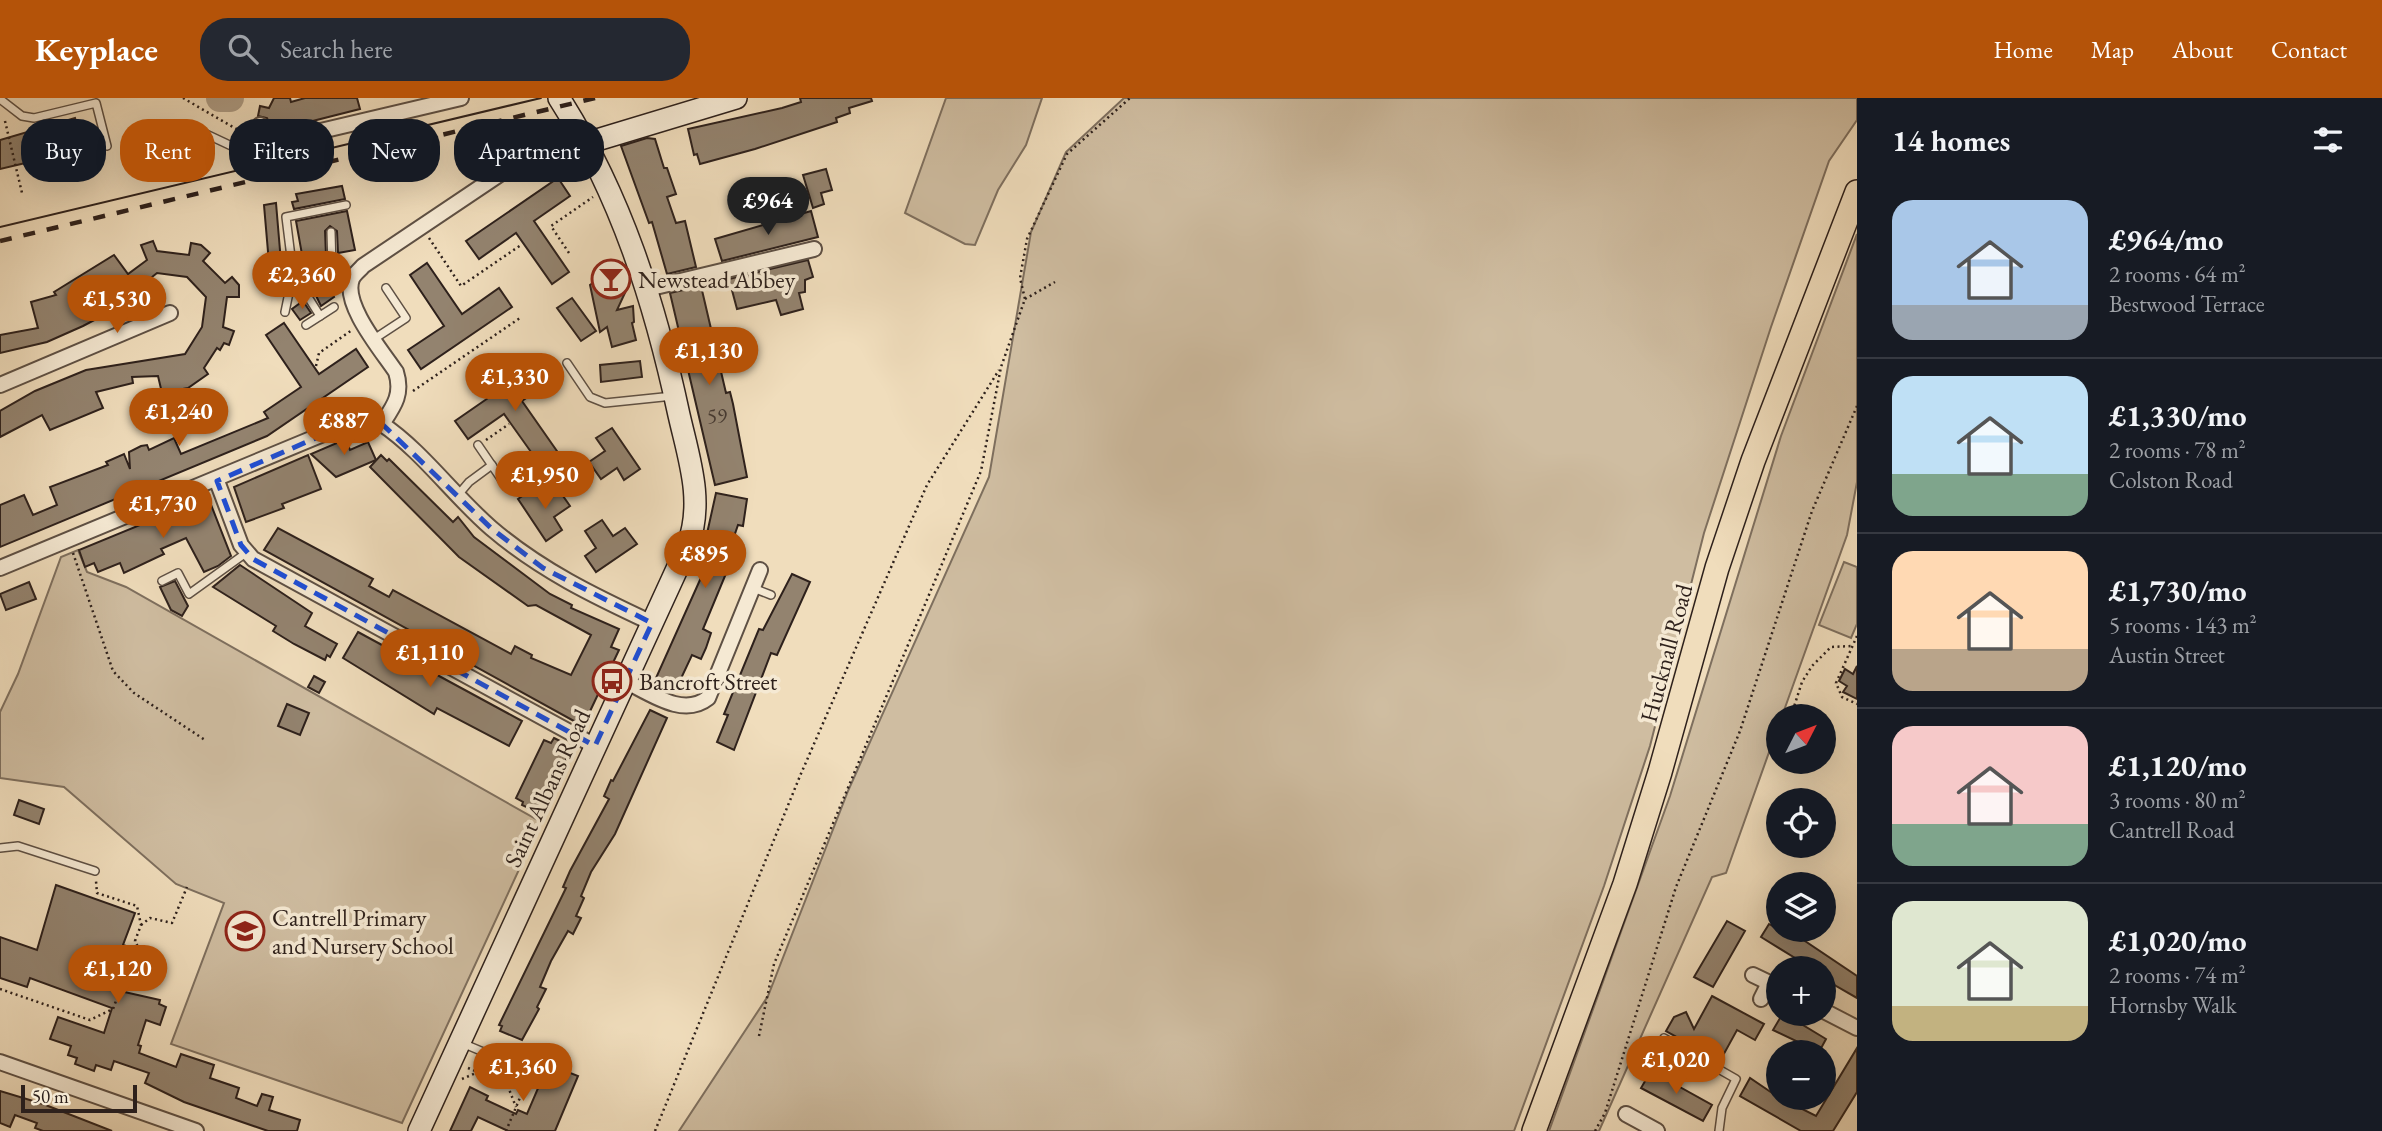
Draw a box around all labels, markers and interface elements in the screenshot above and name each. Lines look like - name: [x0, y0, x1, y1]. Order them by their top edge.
- search box: [200, 18, 690, 81]
- text: Keyplace: [35, 28, 158, 71]
- icon: search: [224, 30, 262, 68]
- text: Search here: [280, 32, 393, 66]
- text: Home: [1993, 34, 2053, 65]
- text: Map: [2091, 34, 2134, 65]
- text: About: [2172, 34, 2233, 65]
- text: Contact: [2271, 34, 2347, 65]
- chip: Buy: [21, 119, 106, 182]
- chip: Rent: [120, 119, 215, 182]
- chip: Filters: [229, 119, 334, 182]
- chip: New: [348, 119, 440, 182]
- chip: Apartment: [454, 119, 604, 182]
- text: 14 homes: [1892, 121, 2010, 160]
- icon: filters: [2309, 121, 2347, 159]
- pin: £964: [727, 178, 809, 237]
- text: £964: [743, 185, 793, 215]
- text: £964/mo: [2109, 220, 2223, 259]
- icon: home: [1948, 228, 2032, 312]
- pin: £2,360: [245, 252, 359, 311]
- bar icon: Newstead Abbey: [590, 258, 632, 300]
- text: £2,360: [268, 259, 336, 289]
- text: 2 rooms · 64 m²: [2109, 259, 2246, 289]
- place label: Newstead Abbey: [638, 264, 796, 295]
- pin: £1,530: [60, 275, 174, 335]
- text: £1,530: [83, 283, 151, 313]
- text: Bestwood Terrace: [2109, 289, 2265, 319]
- pin: £1,130: [652, 328, 766, 387]
- text: £1,130: [675, 335, 743, 365]
- pin: £1,330: [458, 354, 572, 413]
- text: £1,330: [481, 361, 549, 391]
- pin: £1,240: [122, 388, 236, 448]
- text: £1,240: [145, 396, 213, 426]
- text: £1,330/mo: [2109, 396, 2247, 435]
- pin: £887: [303, 398, 385, 457]
- house number: 59: [707, 402, 727, 429]
- icon: home: [1948, 404, 2032, 488]
- text: £887: [319, 405, 369, 435]
- text: 2 rooms · 78 m²: [2109, 435, 2246, 465]
- pin: £1,950: [488, 452, 602, 511]
- text: £1,950: [511, 459, 579, 489]
- text: Colston Road: [2109, 465, 2233, 495]
- pin: £1,730: [106, 480, 220, 540]
- text: £1,730: [129, 488, 197, 518]
- pin: £895: [664, 531, 746, 590]
- text: £895: [680, 538, 730, 568]
- text: £1,730/mo: [2109, 571, 2247, 610]
- icon: home: [1948, 579, 2032, 663]
- street label: Hucknall Road: [1633, 580, 1700, 726]
- text: 5 rooms · 143 m²: [2109, 610, 2257, 640]
- pin: £1,110: [373, 630, 487, 689]
- text: £1,110: [396, 637, 464, 667]
- text: Austin Street: [2109, 640, 2225, 670]
- bus stop icon: Bancroft Street: [591, 660, 633, 702]
- place label: Bancroft Street: [639, 666, 778, 697]
- street label: Saint Albans Road: [497, 703, 598, 872]
- north arrow: [1766, 704, 1836, 774]
- map controls: [1766, 704, 1836, 1110]
- text: £1,120/mo: [2109, 746, 2247, 785]
- icon: home: [1948, 754, 2032, 838]
- text: 3 rooms · 80 m²: [2109, 785, 2246, 815]
- button: locate: [1766, 788, 1836, 858]
- text: Cantrell Road: [2109, 815, 2234, 845]
- button: layers: [1766, 872, 1836, 942]
- place label: Cantrell Primary and Nursery School: [272, 902, 454, 961]
- school or university icon: Cantrell Primary and Nursery School: [224, 910, 266, 952]
- text: £1,020/mo: [2109, 921, 2247, 960]
- icon: home: [1948, 929, 2032, 1013]
- pin: £1,120: [61, 946, 175, 1005]
- text: £1,120: [84, 953, 152, 983]
- button: +: [1766, 956, 1836, 1026]
- text: 2 rooms · 74 m²: [2109, 960, 2246, 990]
- text: Hornsby Walk: [2109, 990, 2236, 1020]
- pin: £1,020: [1619, 1037, 1733, 1096]
- button: −: [1766, 1040, 1836, 1110]
- pin: £1,360: [466, 1044, 580, 1103]
- text: £1,020: [1642, 1044, 1710, 1074]
- text: £1,360: [489, 1051, 557, 1081]
- scale bar: [21, 1082, 136, 1114]
- text: 50 m: [32, 1084, 69, 1109]

